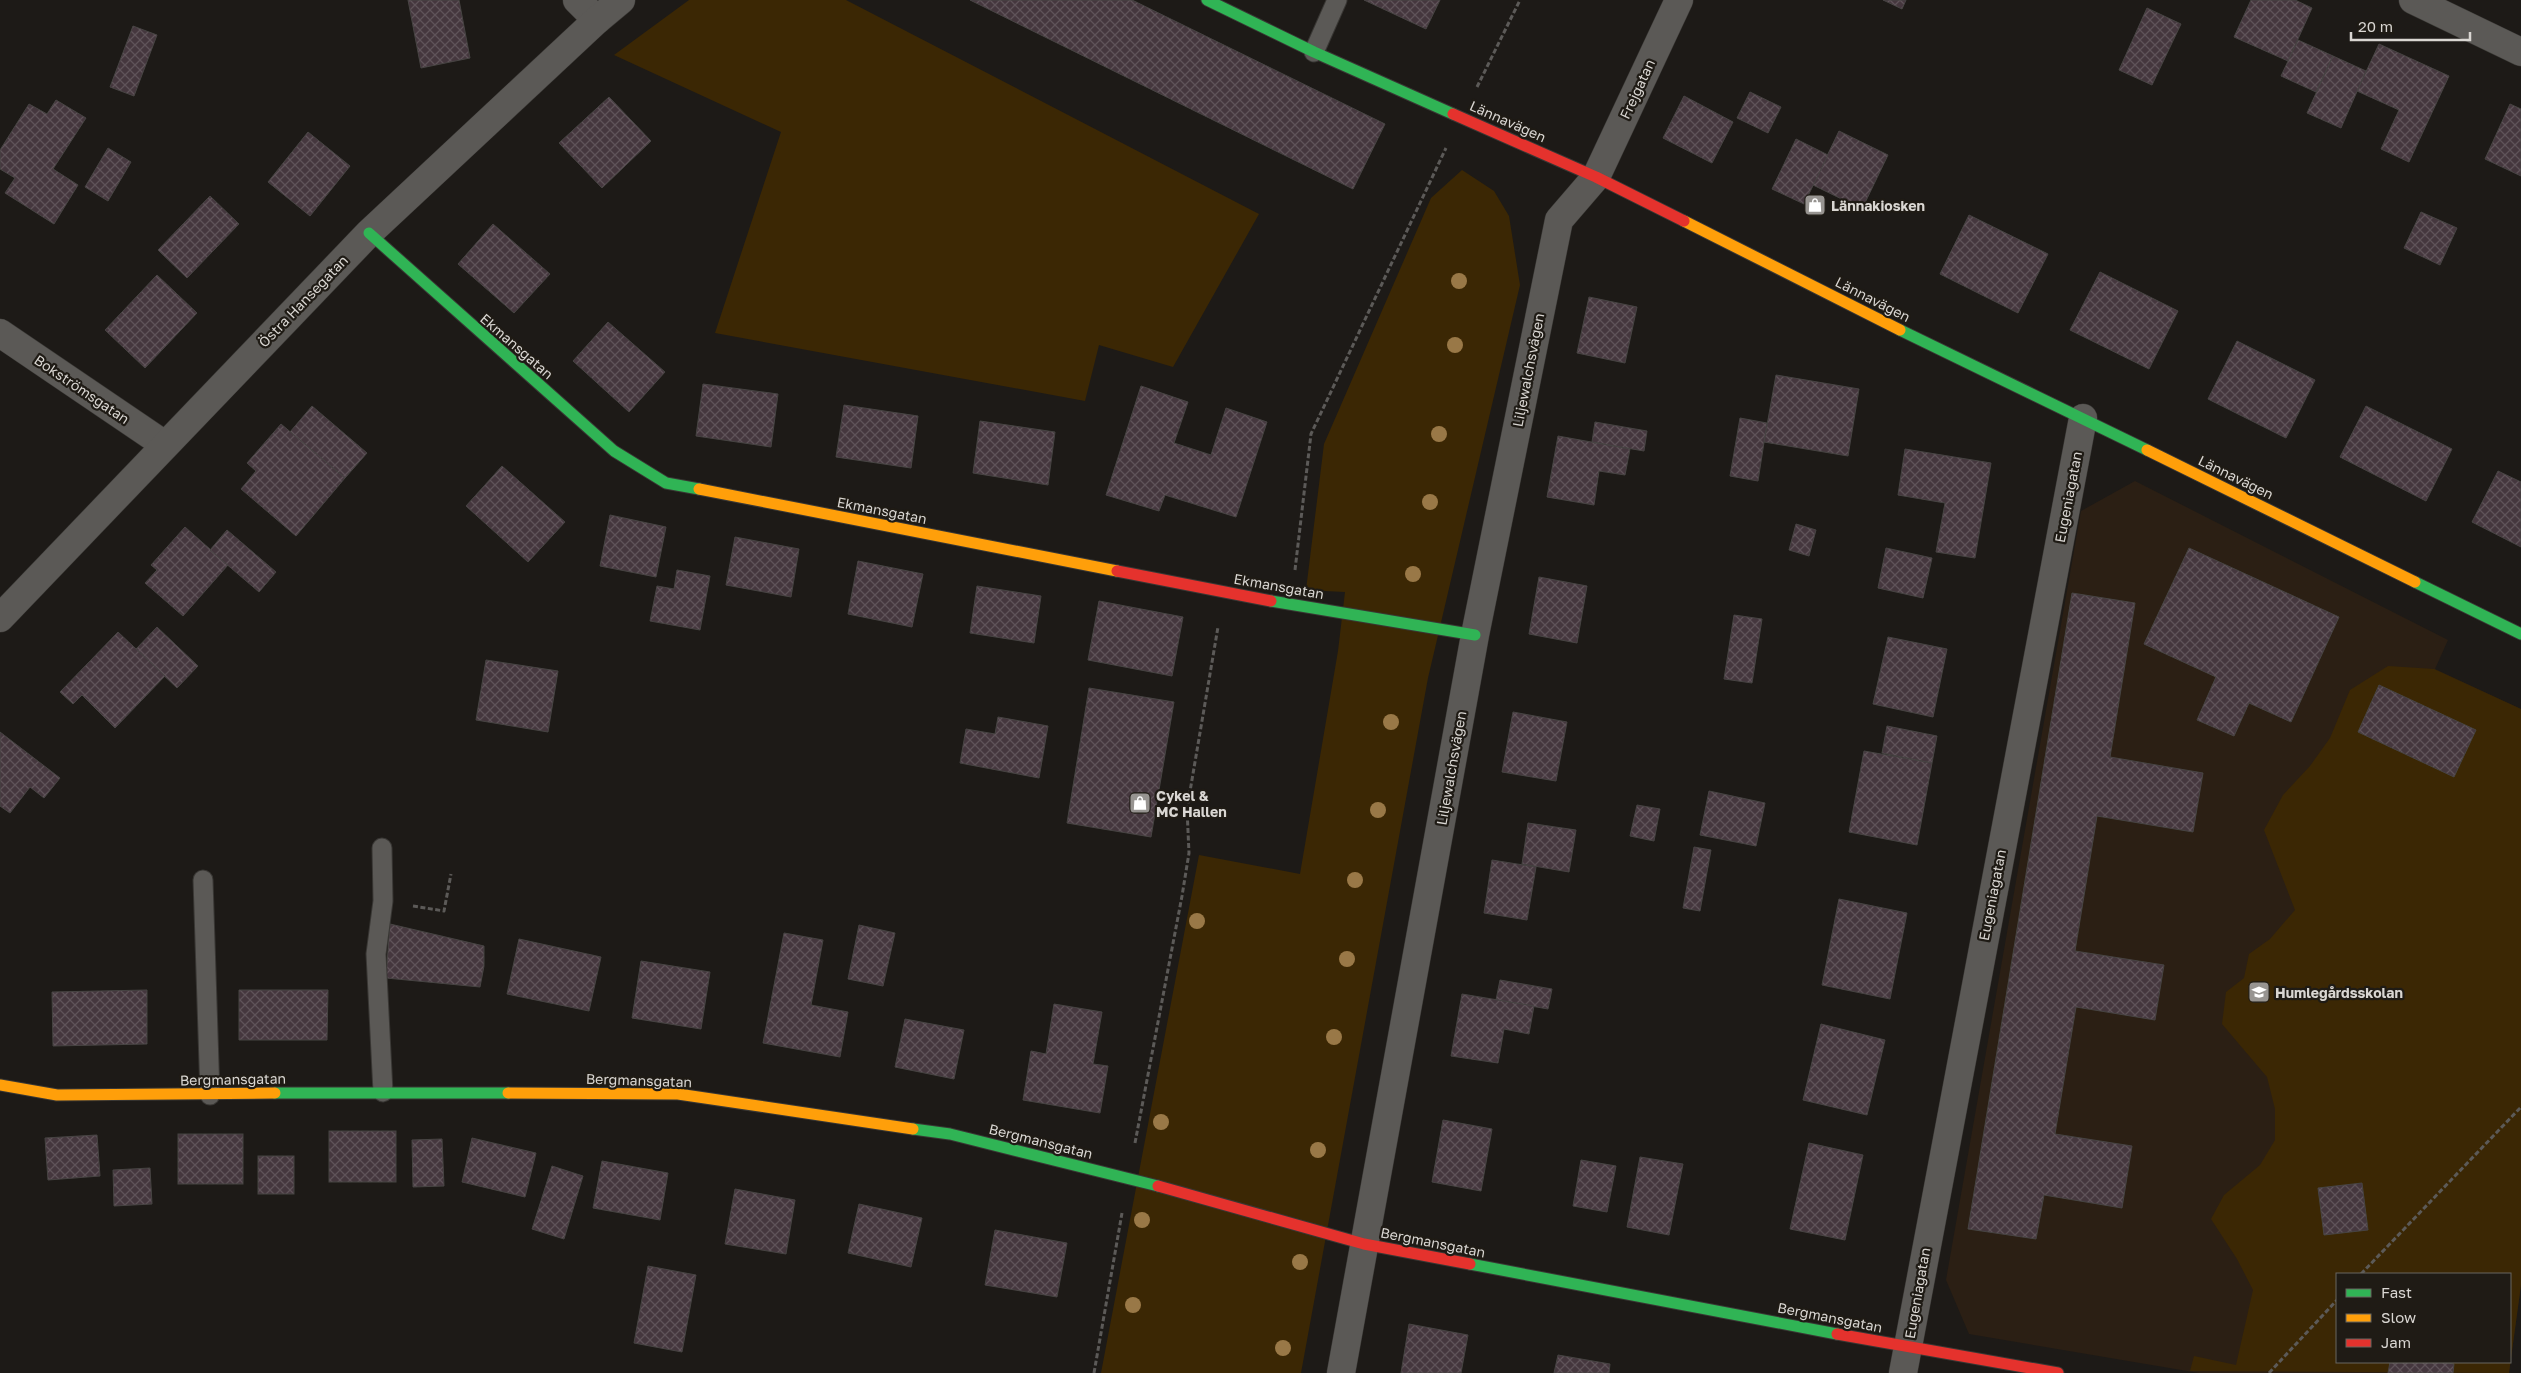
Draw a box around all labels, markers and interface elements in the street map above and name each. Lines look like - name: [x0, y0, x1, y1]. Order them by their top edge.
- scale bar: [2351, 10, 2470, 42]
- text: 20 m: [2358, 17, 2393, 35]
- street label: Frejgatan: [1616, 56, 1658, 122]
- street label: Lännavägen: [1467, 97, 1549, 145]
- shop icon: Lännakiosken: [1803, 193, 1827, 217]
- place label: Lännakiosken: [1831, 197, 1925, 214]
- street label: Östra Hansegatan: [255, 251, 351, 351]
- street label: Lännavägen: [1833, 273, 1913, 325]
- street label: Ekmansgatan: [477, 310, 557, 382]
- street label: Liljewalchsvägen: [1509, 312, 1547, 428]
- street label: Bokströmsgatan: [31, 351, 133, 427]
- street label: Eugeniagatan: [2051, 450, 2085, 544]
- street label: Lännavägen: [2196, 451, 2276, 503]
- street label: Ekmansgatan: [836, 493, 928, 527]
- street label: Ekmansgatan: [1233, 570, 1325, 602]
- street label: Liljewalchsvägen: [1433, 710, 1469, 826]
- place label: Cykel & MC Hallen: [1156, 787, 1227, 820]
- shop icon: Cykel & MC Hallen: [1128, 791, 1152, 815]
- street label: Eugeniagatan: [1975, 848, 2009, 942]
- school or university icon: Humlegårdsskolan: [2247, 980, 2271, 1004]
- place label: Humlegårdsskolan: [2275, 984, 2403, 1001]
- street label: Bergmansgatan: [180, 1070, 286, 1088]
- street label: Bergmansgatan: [586, 1070, 692, 1090]
- street label: Bergmansgatan: [987, 1120, 1095, 1162]
- street label: Bergmansgatan: [1379, 1224, 1487, 1260]
- street label: Eugeniagatan: [1901, 1246, 1933, 1340]
- legend: [2336, 1273, 2511, 1363]
- text: Fast: [2381, 1283, 2412, 1301]
- street label: Bergmansgatan: [1776, 1299, 1884, 1335]
- text: Slow: [2381, 1308, 2416, 1326]
- text: Jam: [2381, 1333, 2411, 1351]

